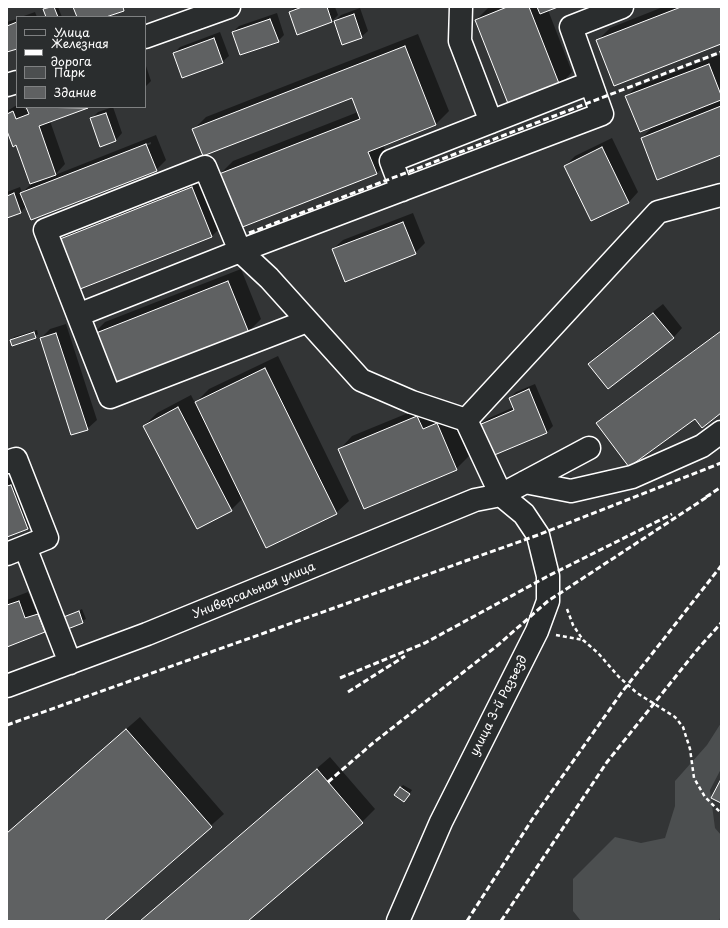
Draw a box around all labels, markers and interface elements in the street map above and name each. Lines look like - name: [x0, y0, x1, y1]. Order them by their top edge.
- legend: [16, 16, 146, 108]
- text: Улица: [54, 23, 90, 41]
- text: Железная дорога: [51, 34, 109, 70]
- text: Парк: [54, 63, 85, 81]
- text: Здание: [54, 83, 96, 101]
- street label: Универсальная улица: [191, 560, 317, 622]
- street label: улица 3-й Разъезд: [467, 653, 531, 759]

